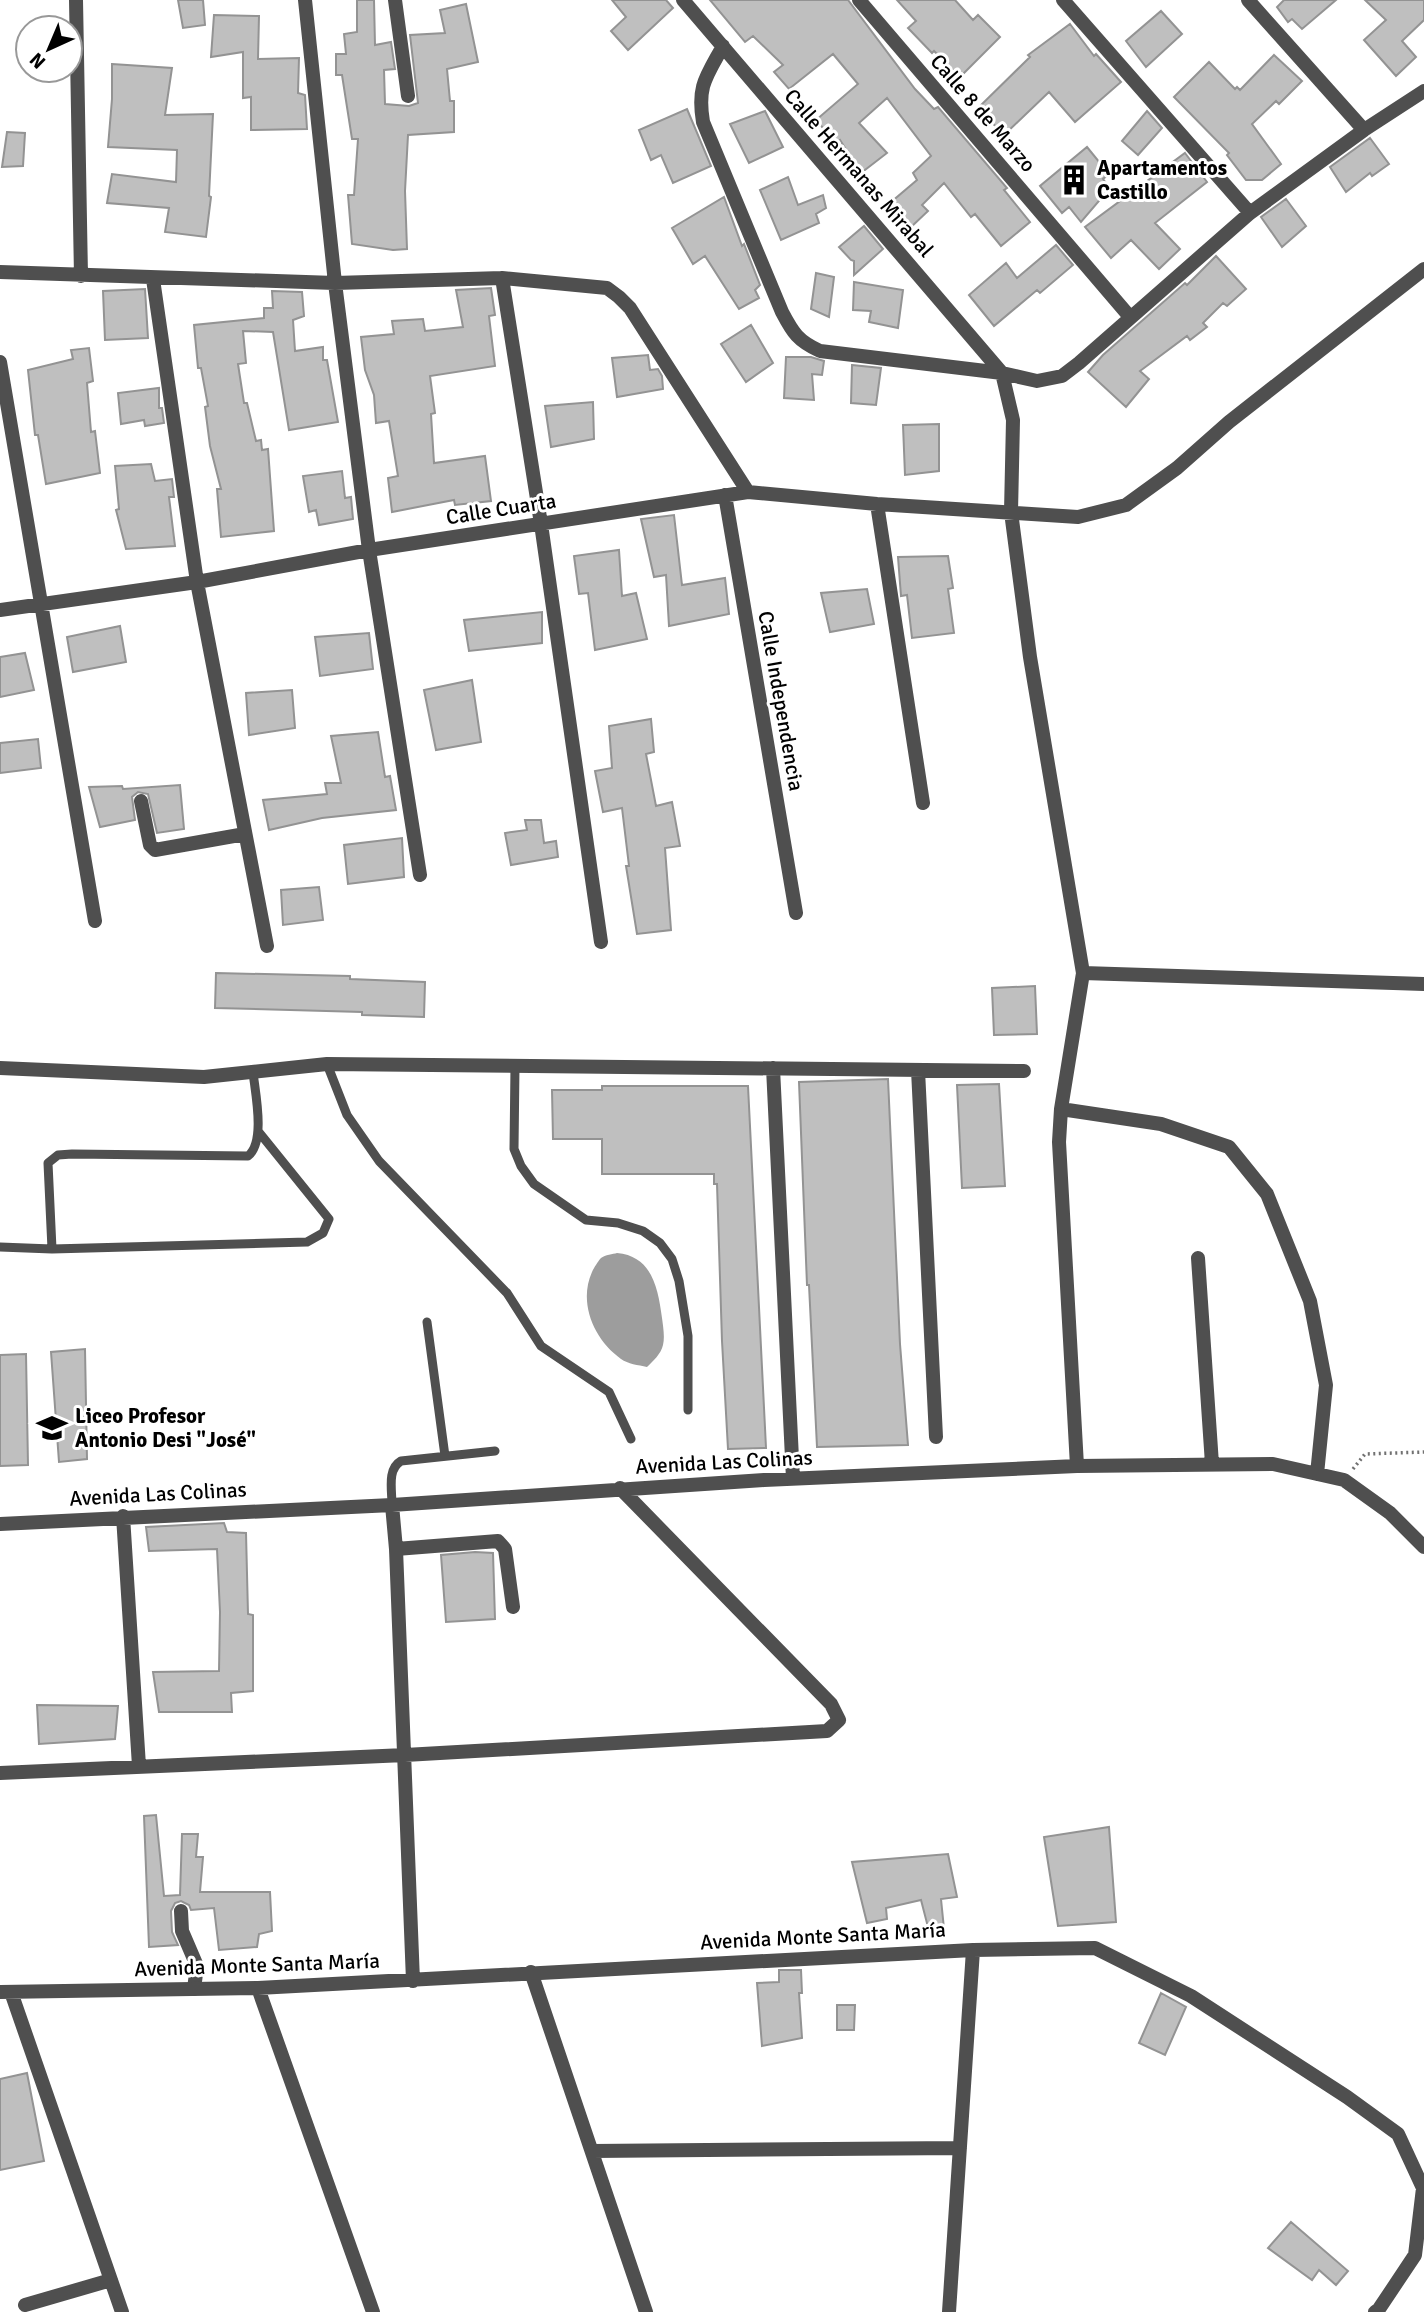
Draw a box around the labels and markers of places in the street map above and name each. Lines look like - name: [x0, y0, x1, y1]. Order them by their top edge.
- place label: Apartamentos Castillo: [1097, 155, 1227, 205]
- building icon: Apartamentos Castillo: [1057, 163, 1091, 197]
- place label: Liceo Profesor Antonio Desi "José": [75, 1403, 256, 1453]
- school or university icon: Liceo Profesor Antonio Desi "José": [35, 1411, 69, 1445]

